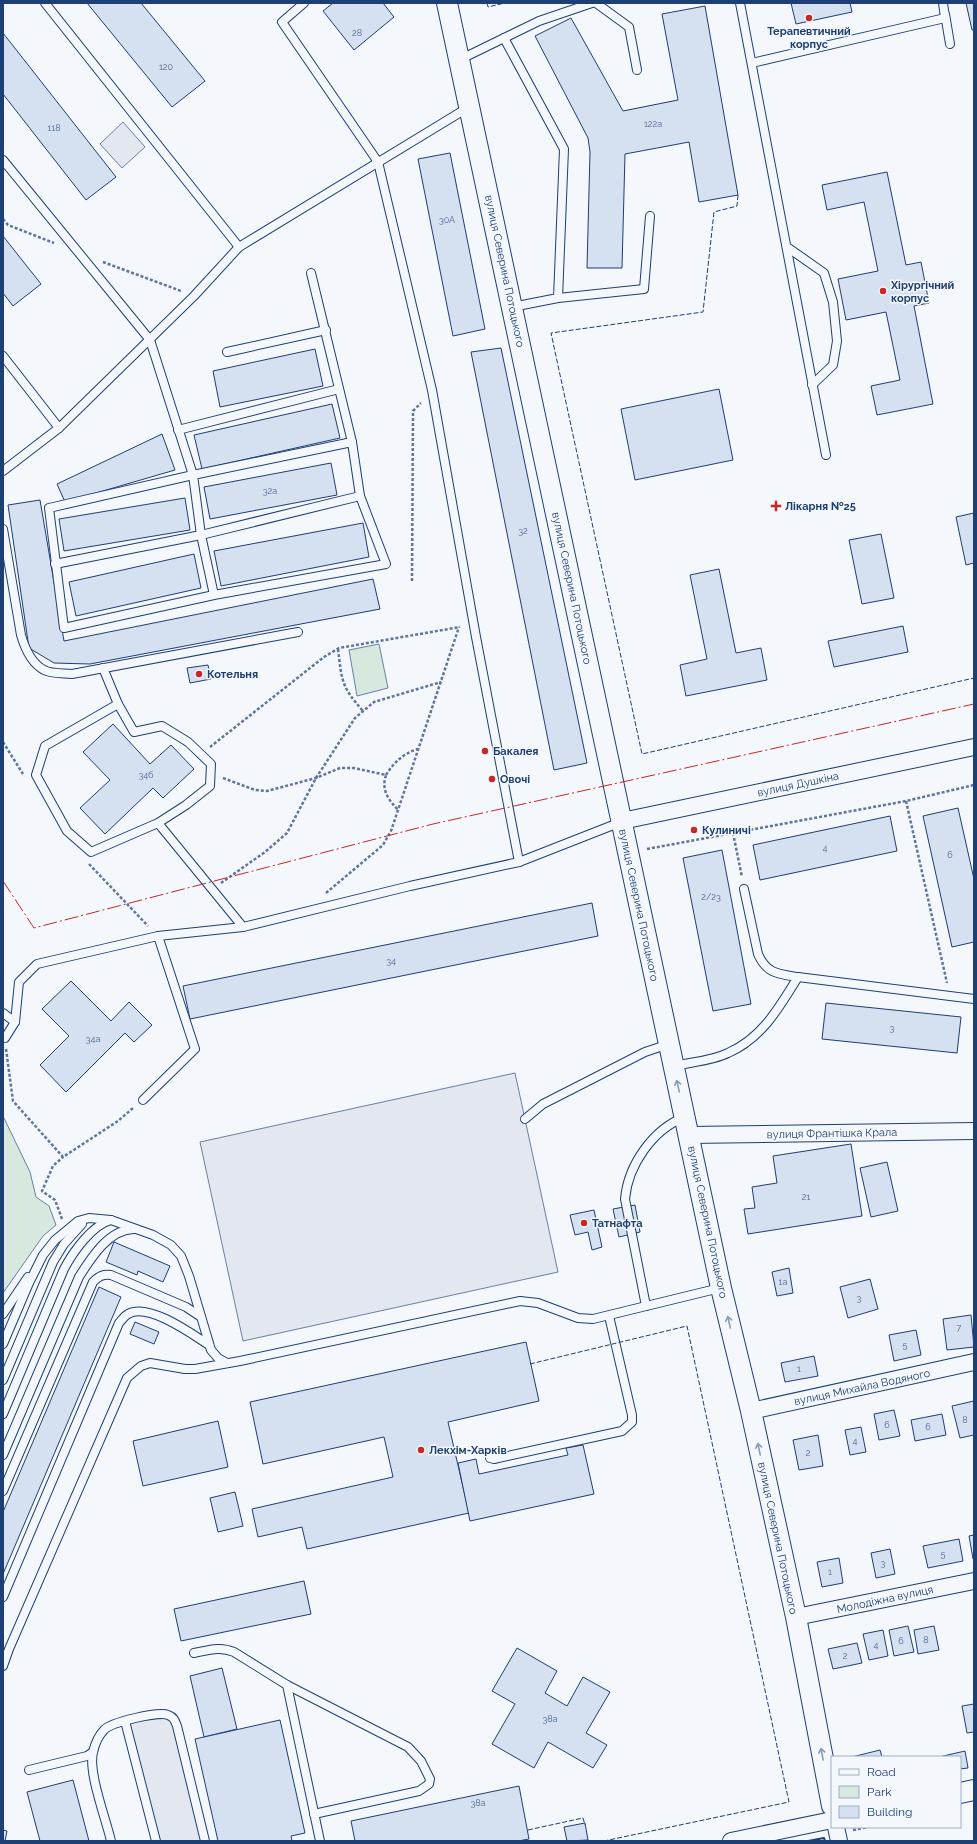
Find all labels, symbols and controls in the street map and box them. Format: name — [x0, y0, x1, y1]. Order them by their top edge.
marker: Терапевтичний корпус — [804, 13, 814, 23]
place label: Терапевтичний корпус — [767, 25, 851, 51]
house number: 28 — [352, 28, 362, 38]
house number: 120 — [159, 62, 174, 72]
house number: 122а — [644, 119, 662, 129]
house number: 118 — [47, 123, 61, 133]
street label: вулиця Северина Потоцького — [482, 194, 527, 349]
house number: 30А — [439, 215, 455, 225]
place label: Хірургічний корпус — [890, 279, 955, 305]
marker: Хірургічний корпус — [878, 286, 888, 296]
house number: 32а — [263, 486, 277, 496]
marker: Лікарня №25 — [770, 500, 782, 512]
place label: Лікарня №25 — [785, 500, 856, 513]
street label: вулиця Северина Потоцького — [549, 511, 594, 666]
house number: 32 — [518, 526, 528, 536]
place label: Котельня — [207, 668, 258, 681]
marker: Котельня — [194, 669, 204, 679]
place label: Бакалея — [493, 745, 539, 758]
marker: Бакалея — [480, 746, 490, 756]
street label: вулиця Душкіна — [756, 769, 840, 799]
house number: 34б — [138, 770, 154, 780]
place label: Овочі — [500, 773, 530, 786]
marker: Овочі — [487, 774, 497, 784]
place label: Кулиничі — [702, 824, 751, 837]
marker: Кулиничі — [689, 825, 699, 835]
street label: вулиця Северина Потоцького — [616, 828, 661, 983]
house number: 4 — [823, 843, 828, 853]
house number: 6 — [947, 850, 953, 860]
house number: 2/23 — [701, 892, 721, 902]
house number: 34 — [386, 956, 396, 966]
house number: 3 — [890, 1023, 895, 1033]
house number: 34а — [86, 1034, 100, 1044]
one-way arrow — [674, 1080, 682, 1093]
street label: вулиця Франтішка Крала — [767, 1126, 897, 1141]
street label: вулиця Северина Потоцького — [685, 1145, 730, 1300]
house number: 21 — [802, 1192, 810, 1202]
place label: Татнафта — [592, 1217, 643, 1230]
marker: Татнафта — [579, 1218, 589, 1228]
house number: 1а — [779, 1277, 787, 1287]
house number: 3 — [857, 1293, 862, 1303]
one-way arrow — [725, 1316, 733, 1329]
house number: 7 — [957, 1323, 962, 1333]
house number: 5 — [903, 1340, 908, 1350]
house number: 1 — [797, 1364, 801, 1374]
street label: вулиця Михайла Водяного — [793, 1367, 932, 1408]
house number: 8 — [962, 1415, 968, 1425]
house number: 6 — [884, 1420, 890, 1430]
house number: 6 — [925, 1422, 931, 1432]
house number: 4 — [853, 1436, 858, 1446]
one-way arrow — [754, 1443, 762, 1456]
place label: Лекхім-Харків — [429, 1444, 507, 1457]
marker: Лекхім-Харків — [416, 1445, 426, 1455]
house number: 2 — [806, 1448, 811, 1458]
street label: вулиця Северина Потоцького — [755, 1461, 800, 1616]
house number: 5 — [941, 1549, 946, 1559]
house number: 3 — [881, 1558, 886, 1568]
house number: 1 — [828, 1567, 832, 1577]
street label: Молодіжна вулиця — [836, 1583, 935, 1616]
house number: 8 — [923, 1635, 929, 1645]
house number: 6 — [898, 1636, 904, 1646]
house number: 4 — [874, 1640, 879, 1650]
house number: 2 — [843, 1651, 848, 1661]
house number: 38а — [542, 1714, 558, 1724]
one-way arrow — [818, 1748, 826, 1761]
legend — [831, 1756, 961, 1828]
text: Road — [867, 1765, 896, 1779]
text: Park — [867, 1785, 892, 1799]
house number: 38а — [470, 1798, 486, 1808]
text: Building — [867, 1805, 913, 1819]

